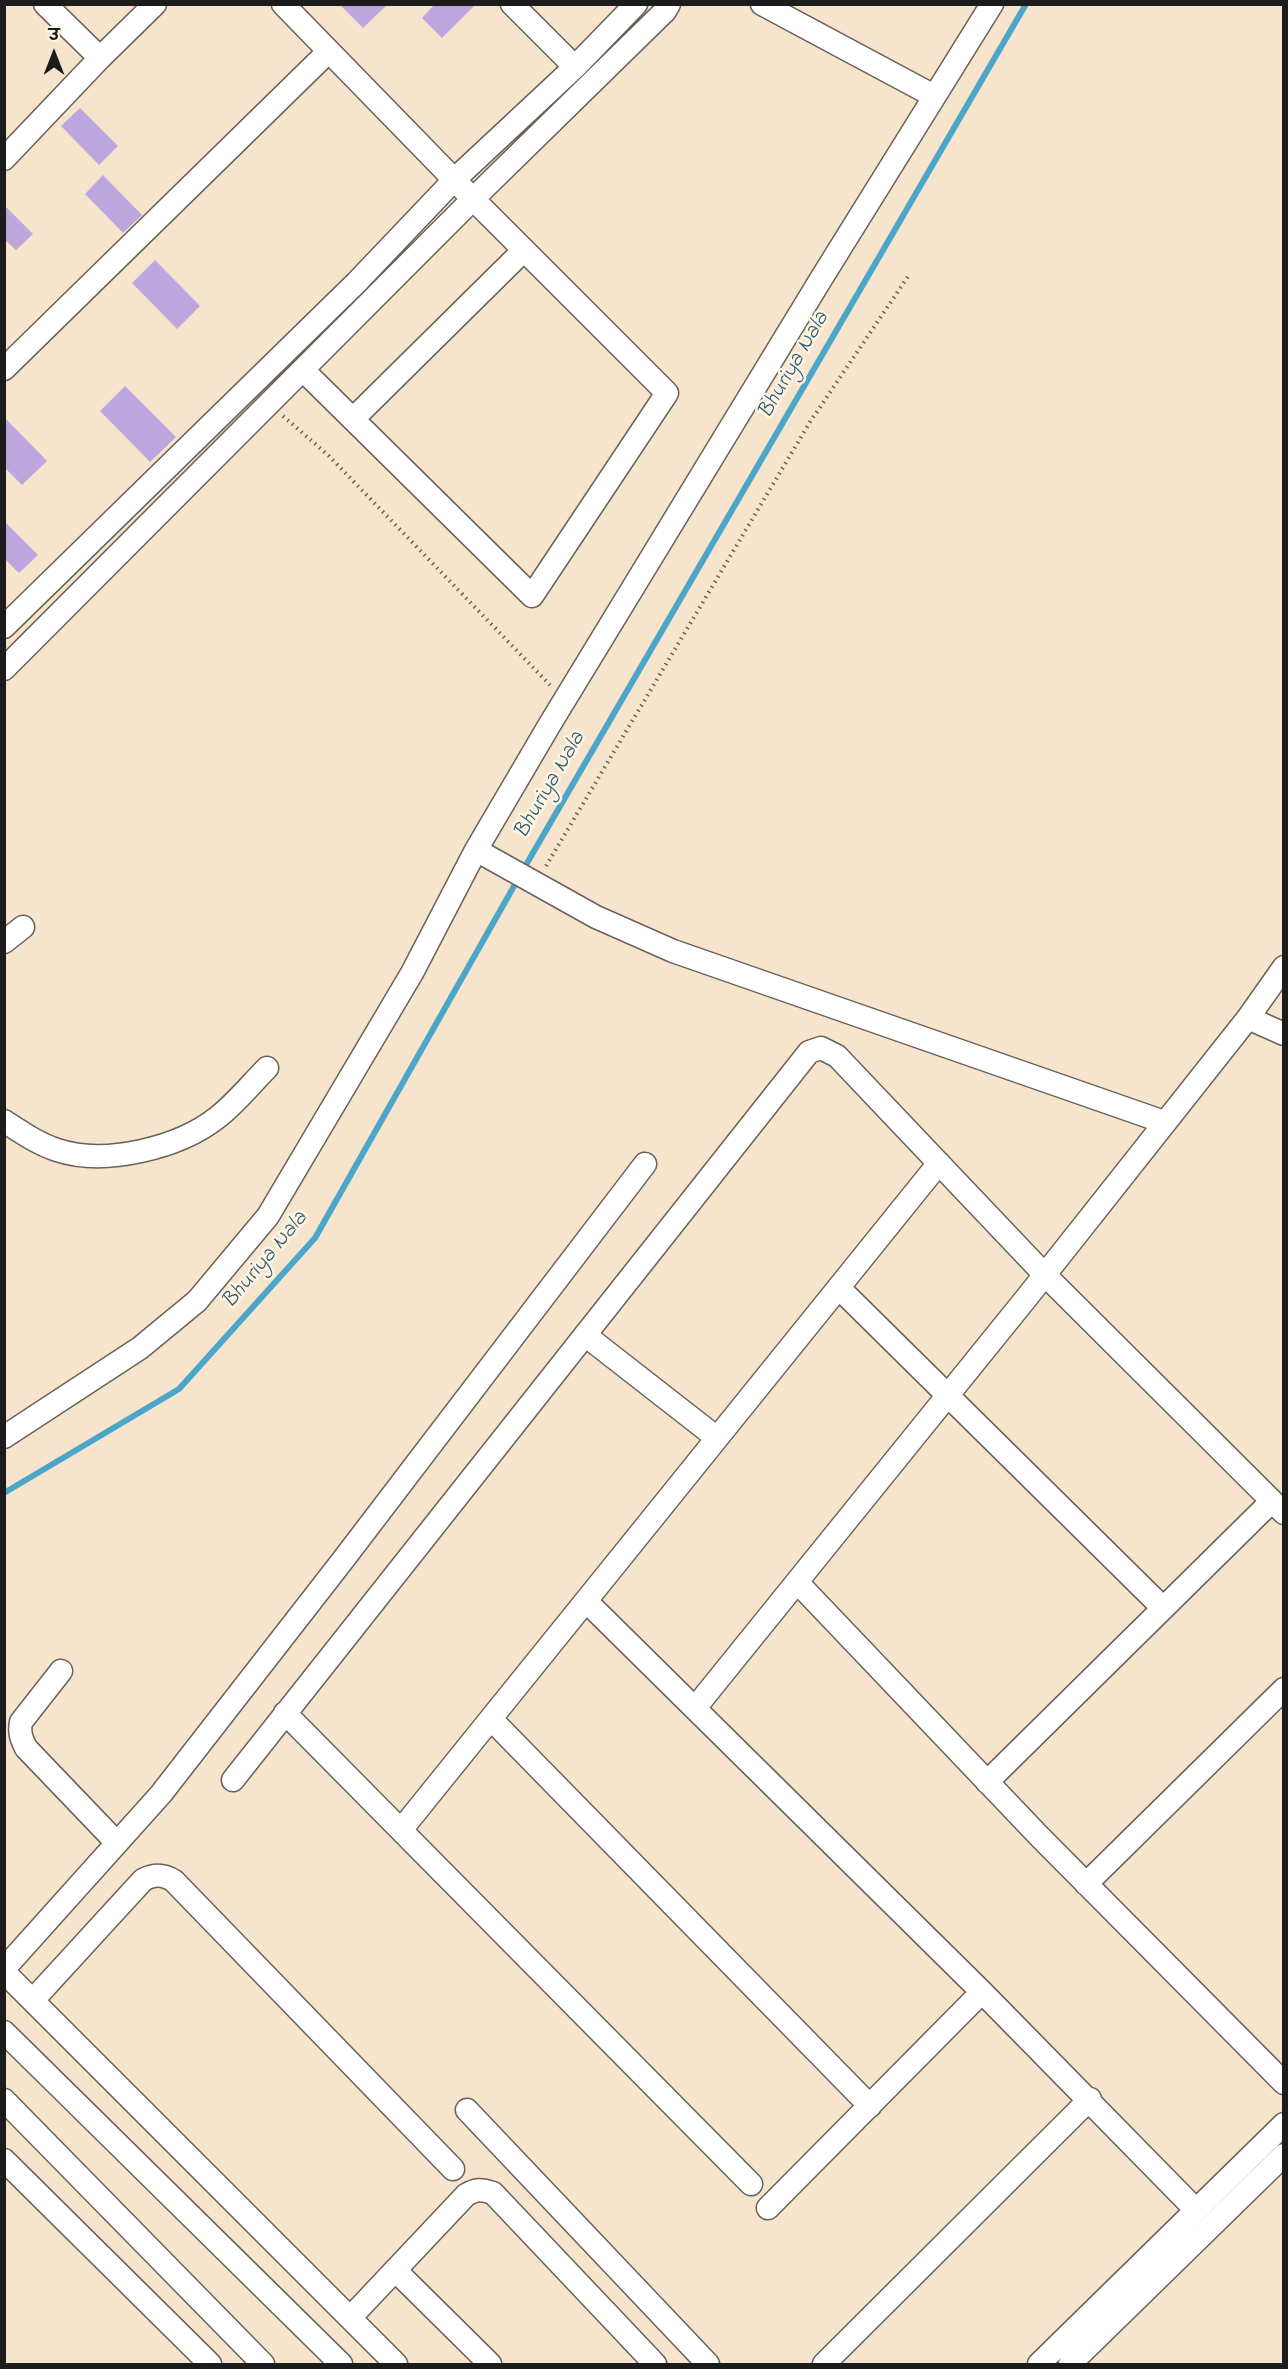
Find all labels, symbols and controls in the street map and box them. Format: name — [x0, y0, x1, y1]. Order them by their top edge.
north arrow — [24, 24, 84, 84]
text: उ — [49, 24, 59, 48]
water label: Bhuriya Nala — [754, 308, 836, 424]
water label: Bhuriya Nala — [510, 728, 592, 844]
water label: Bhuriya Nala — [218, 1207, 314, 1315]

